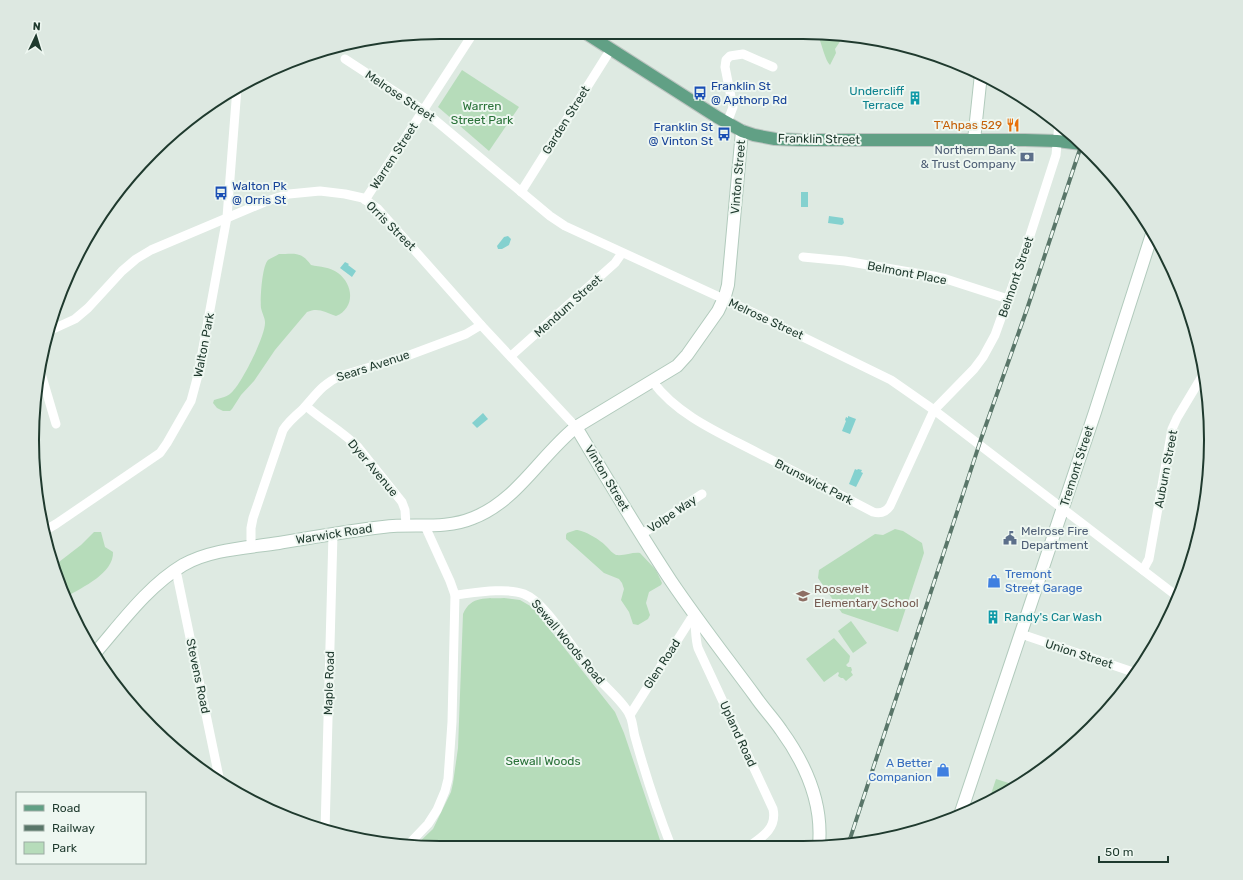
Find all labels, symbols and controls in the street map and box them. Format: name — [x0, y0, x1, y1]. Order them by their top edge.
north arrow — [16, 16, 56, 56]
text: N — [32, 20, 41, 33]
street label: Melrose Street — [363, 68, 438, 125]
place label: Franklin St @ Apthorp Rd — [711, 79, 787, 107]
street label: Garden Street — [539, 83, 593, 157]
place label: Undercliff Terrace — [849, 84, 905, 112]
bus stop icon: Franklin St @ Apthorp Rd — [692, 85, 708, 101]
building icon: Undercliff Terrace — [907, 90, 923, 106]
park label: Warren Street Park — [451, 99, 514, 127]
restaurant icon: T'Ahpas 529 — [1005, 117, 1021, 133]
place label: T'Ahpas 529 — [934, 118, 1002, 132]
street label: Warren Street — [367, 120, 421, 192]
place label: Franklin St @ Vinton St — [649, 120, 713, 148]
bus stop icon: Franklin St @ Vinton St — [716, 126, 732, 142]
street label: Franklin Street — [778, 131, 860, 147]
street label: Vinton Street — [728, 139, 748, 215]
place label: Northern Bank & Trust Company — [921, 143, 1017, 171]
bank icon: Northern Bank & Trust Company — [1019, 149, 1035, 165]
place label: Walton Pk @ Orris St — [232, 179, 287, 207]
bus stop icon: Walton Pk @ Orris St — [213, 185, 229, 201]
street label: Orris Street — [363, 198, 419, 254]
street label: Belmont Street — [996, 234, 1037, 319]
street label: Belmont Place — [866, 258, 948, 288]
street label: Mendum Street — [531, 272, 605, 340]
street label: Melrose Street — [726, 296, 806, 343]
street label: Walton Park — [191, 311, 217, 379]
street label: Sears Avenue — [335, 347, 412, 384]
street label: Tremont Street — [1057, 424, 1097, 508]
street label: Auburn Street — [1152, 429, 1180, 509]
street label: Dyer Avenue — [345, 437, 401, 500]
street label: Vinton Street — [582, 443, 632, 514]
street label: Brunswick Park — [772, 456, 856, 508]
street label: Volpe Way — [645, 492, 699, 535]
street label: Warwick Road — [295, 521, 373, 547]
place label: Melrose Fire Department — [1021, 524, 1089, 552]
public building icon: Melrose Fire Department — [1002, 530, 1018, 546]
place label: Tremont Street Garage — [1005, 567, 1083, 595]
shop icon: Tremont Street Garage — [986, 573, 1002, 589]
place label: Roosevelt Elementary School — [814, 582, 919, 610]
school or university icon: Roosevelt Elementary School — [795, 588, 811, 604]
street label: Sewall Woods Road — [528, 597, 608, 687]
building icon: Randy's Car Wash — [985, 609, 1001, 625]
place label: Randy's Car Wash — [1004, 610, 1102, 624]
street label: Union Street — [1043, 636, 1115, 672]
street label: Stevens Road — [183, 637, 213, 715]
street label: Glen Road — [641, 637, 683, 691]
street label: Maple Road — [321, 651, 337, 715]
street label: Upland Road — [717, 699, 759, 769]
park label: Sewall Woods — [505, 754, 581, 768]
place label: A Better Companion — [868, 756, 932, 784]
shop icon: A Better Companion — [935, 762, 951, 778]
legend — [16, 792, 146, 864]
text: Road — [52, 801, 80, 815]
text: Railway — [52, 821, 95, 835]
scale bar — [1099, 838, 1168, 864]
text: Park — [52, 841, 78, 855]
text: 50 m — [1105, 845, 1133, 859]

